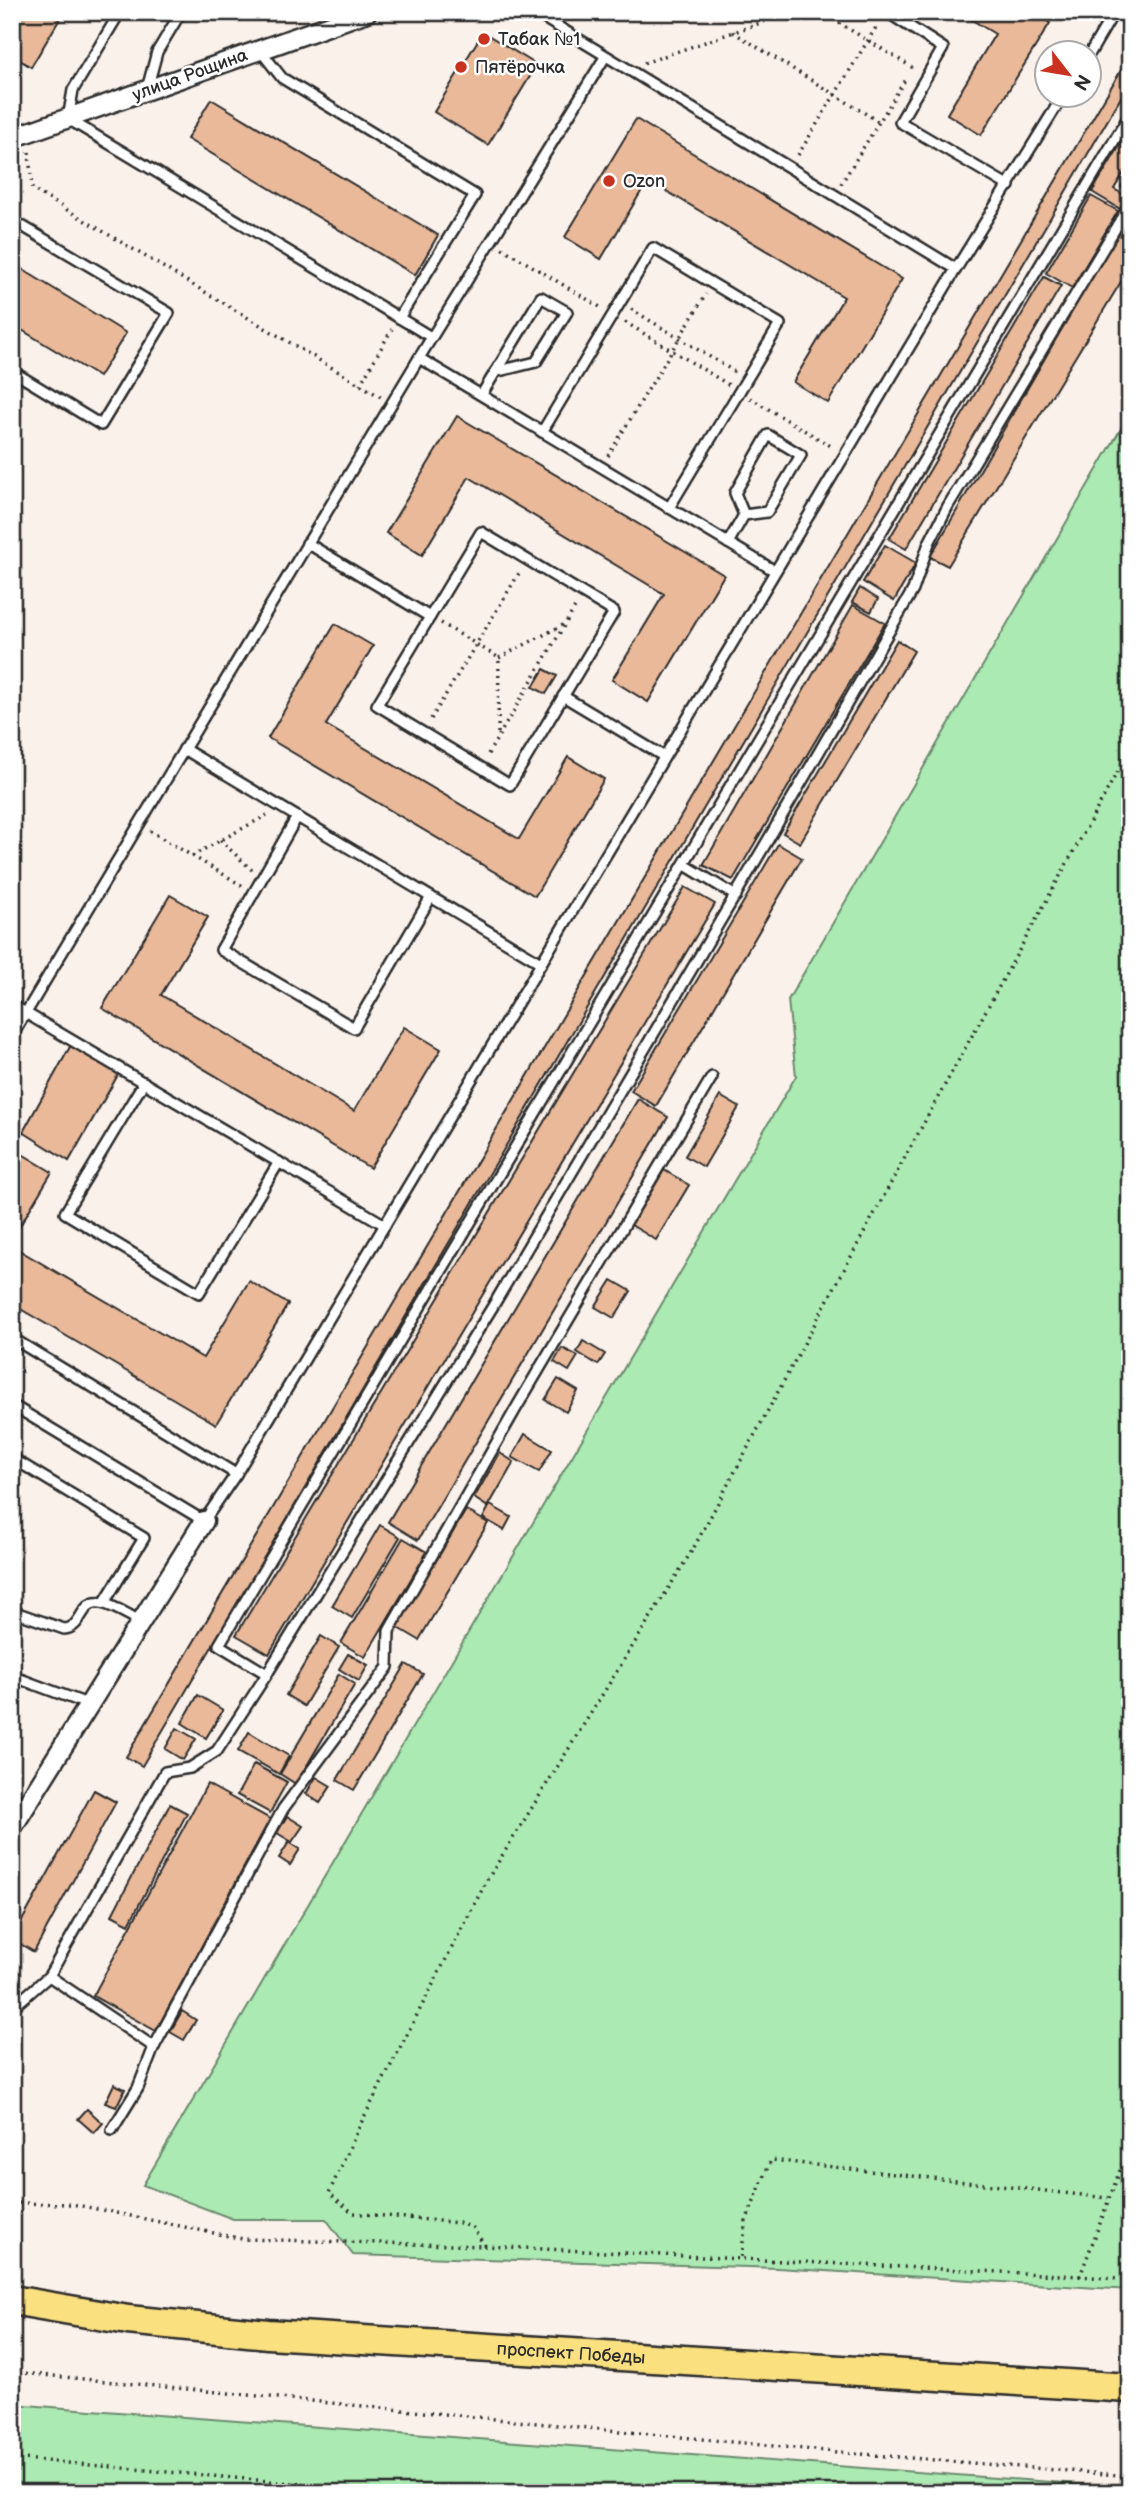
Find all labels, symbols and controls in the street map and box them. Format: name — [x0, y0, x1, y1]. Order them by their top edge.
place label: Табак №1 — [498, 29, 580, 50]
marker: Табак №1 — [476, 31, 492, 47]
north arrow — [1034, 38, 1104, 108]
street label: улица Рощина — [130, 44, 251, 106]
place label: Пятёрочка — [475, 57, 566, 78]
marker: Пятёрочка — [453, 59, 469, 75]
text: N — [1068, 70, 1095, 94]
place label: Ozon — [623, 171, 665, 192]
marker: Ozon — [601, 173, 617, 189]
street label: проспект Победы — [496, 2338, 646, 2368]

